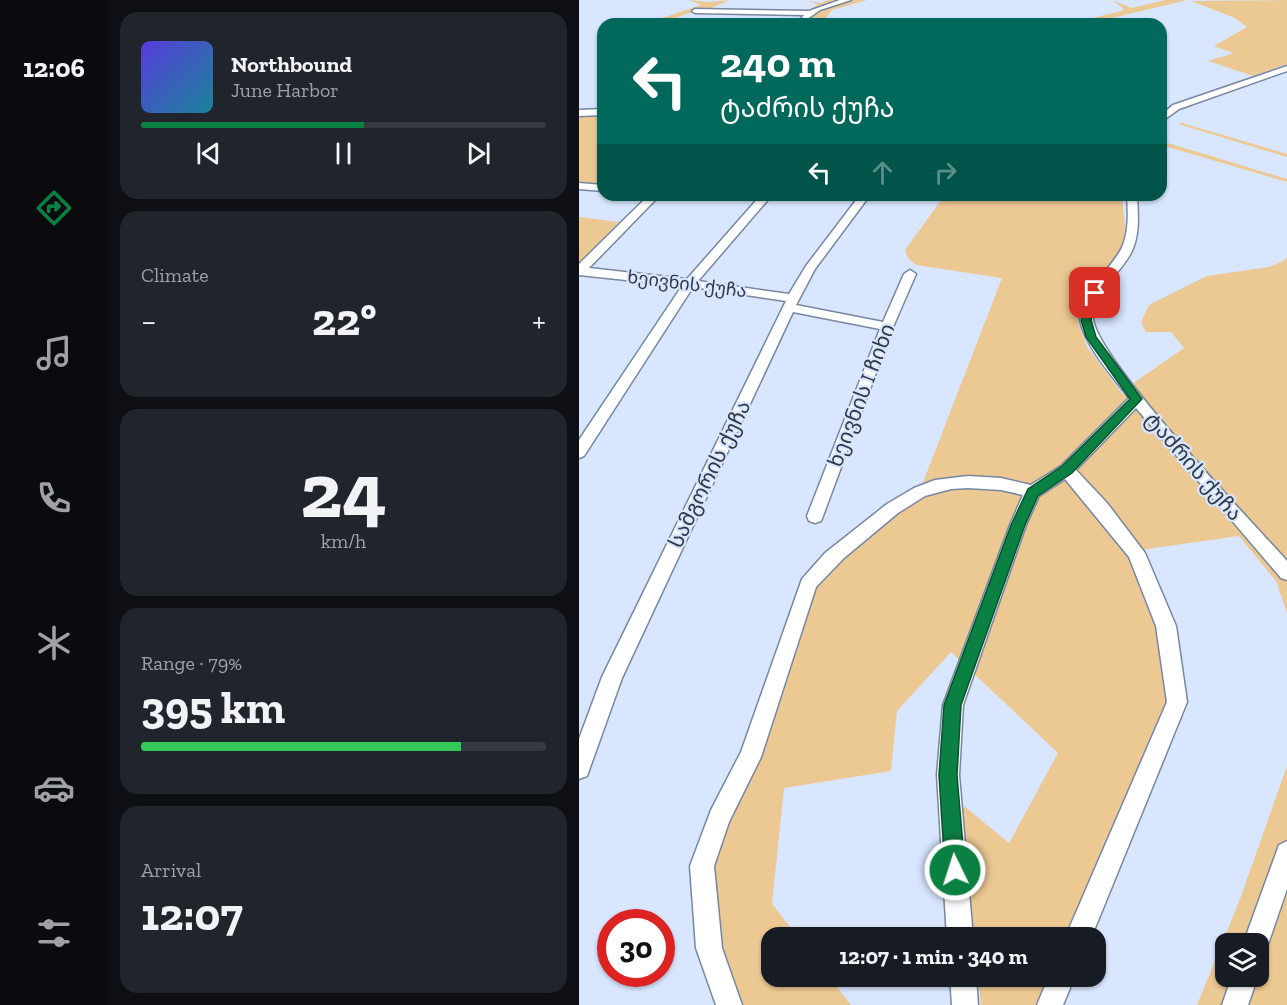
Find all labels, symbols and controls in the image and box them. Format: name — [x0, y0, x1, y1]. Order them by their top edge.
text: 240 m — [720, 37, 835, 88]
icon: left — [621, 42, 699, 120]
text: Northbound — [231, 51, 352, 78]
text: 12:06 — [23, 52, 85, 84]
text: June Harbor — [231, 78, 339, 102]
text: ტაძრის ქუჩა — [720, 92, 895, 124]
icon: previous — [192, 137, 225, 170]
icon: pause — [327, 137, 360, 170]
icon: next — [462, 137, 495, 170]
icon: left — [803, 156, 836, 189]
icon: ahead — [866, 156, 899, 189]
icon: right — [929, 156, 962, 189]
icon: directions — [33, 187, 75, 229]
text: Climate — [141, 263, 209, 287]
street label: ხეივნის ქუჩა — [626, 266, 748, 302]
pin — [1069, 267, 1120, 318]
icon: arrive — [1078, 276, 1111, 309]
text: 22° — [312, 293, 377, 347]
text: − — [141, 301, 156, 340]
text: + — [532, 301, 546, 340]
street label: ხეივნის I ჩიხი — [822, 320, 900, 470]
icon: music — [33, 332, 75, 374]
street label: სამგორის ქუჩა — [662, 396, 756, 552]
street label: ტაძრის ქუჩა — [1140, 407, 1248, 525]
text: 24 — [300, 443, 387, 537]
icon: phone — [33, 477, 75, 519]
text: km/h — [321, 529, 366, 553]
icon: climate — [33, 622, 75, 664]
text: Range · 79% — [141, 651, 242, 675]
text: 395 km — [141, 681, 285, 735]
icon: car — [33, 767, 75, 809]
position arrow — [923, 838, 987, 902]
text: Arrival — [141, 858, 201, 882]
text: 12:07 — [141, 888, 243, 942]
speed limit sign: 30 — [597, 909, 675, 987]
icon: filters — [33, 912, 75, 954]
map controls — [1215, 933, 1269, 987]
button: layers — [1215, 933, 1269, 987]
text: 12:07 · 1 min · 340 m — [839, 943, 1028, 970]

